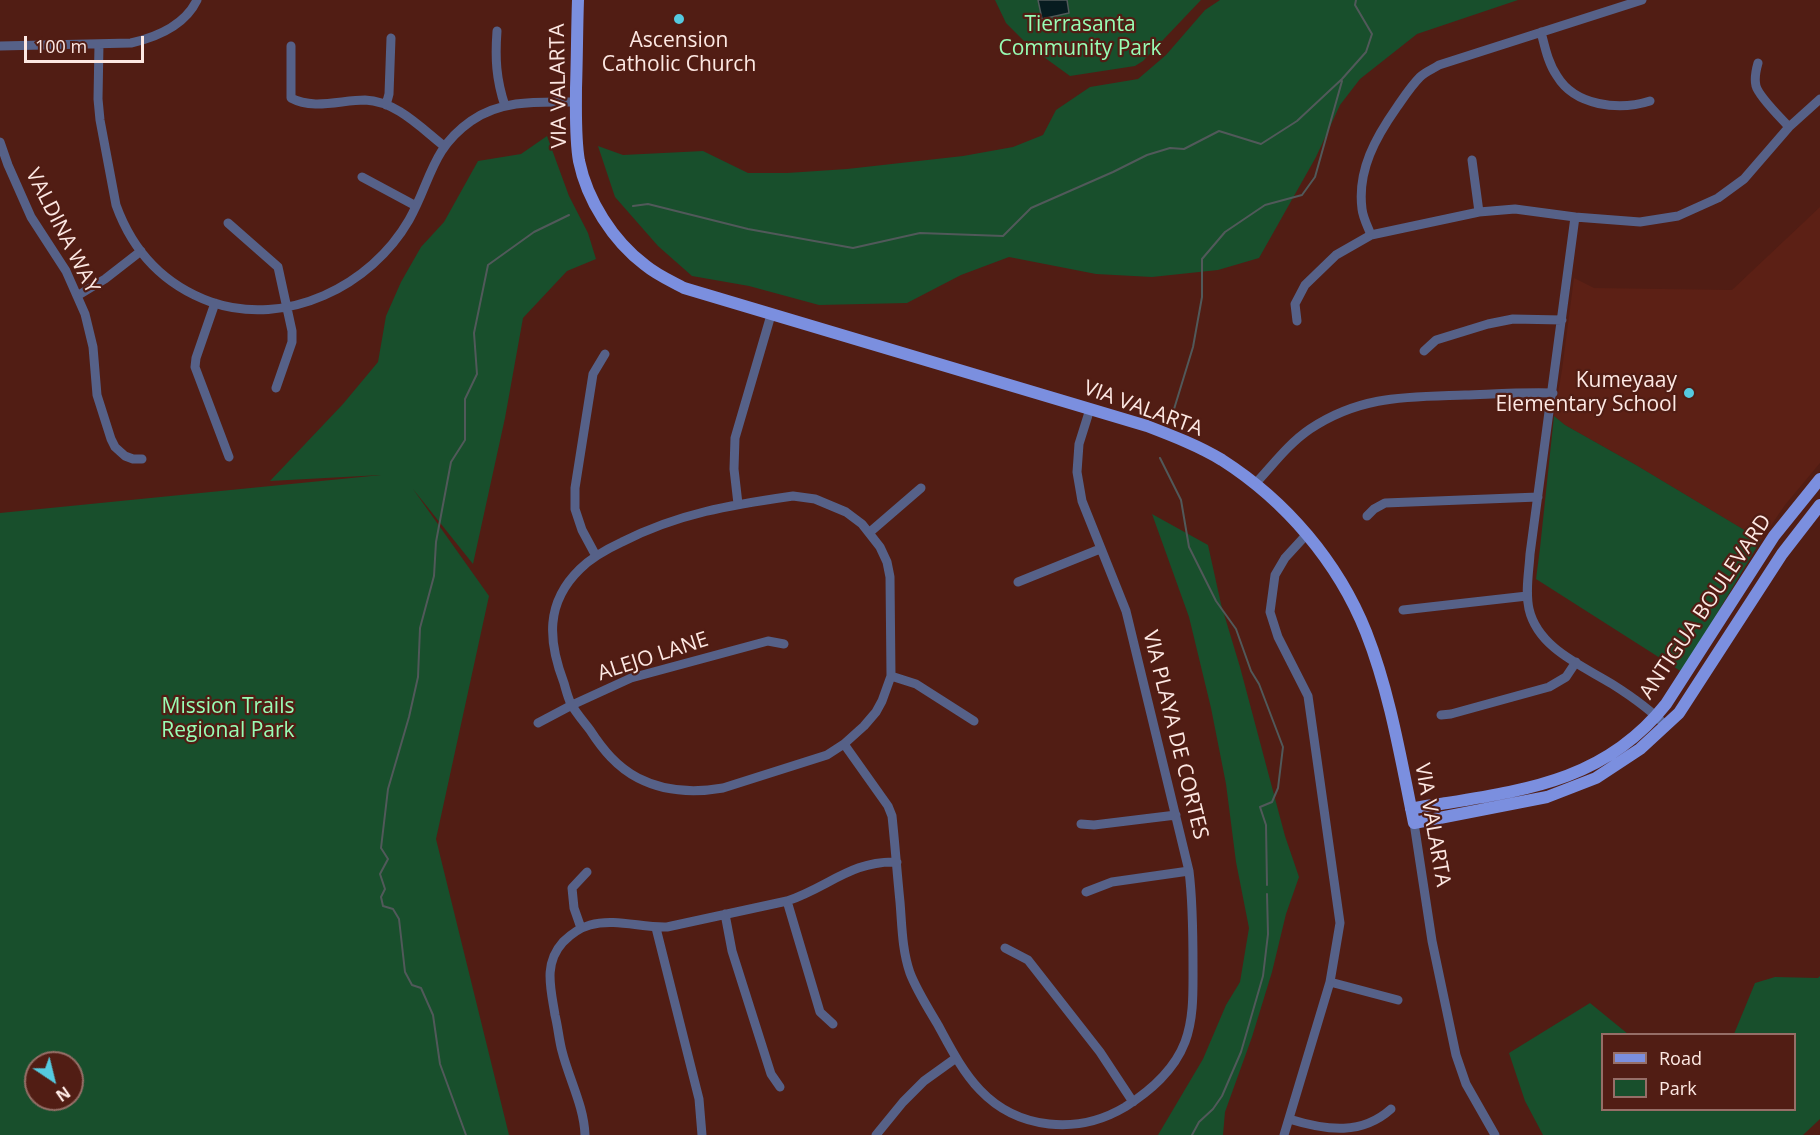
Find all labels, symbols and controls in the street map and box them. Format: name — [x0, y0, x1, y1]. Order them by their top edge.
marker: Ascension Catholic Church — [672, 12, 686, 26]
park label: Tierrasanta Community Park — [998, 12, 1162, 62]
street label: VIA VALARTA — [545, 23, 573, 149]
scale bar — [27, 24, 147, 62]
place label: Ascension Catholic Church — [602, 28, 756, 78]
text: 100 m — [35, 34, 87, 58]
street label: VALDINA WAY — [20, 164, 104, 298]
place label: Kumeyaay Elementary School — [1495, 368, 1677, 418]
street label: VIA VALARTA — [1080, 376, 1206, 442]
marker: Kumeyaay Elementary School — [1682, 386, 1696, 400]
street label: ANTIGUA BOULEVARD — [1635, 510, 1777, 704]
street label: ALEJO LANE — [594, 627, 712, 687]
street label: VIA PLAYA DE CORTES — [1137, 628, 1213, 842]
park label: Mission Trails Regional Park — [161, 694, 295, 744]
street label: VIA VALARTA — [1409, 761, 1455, 889]
legend — [1601, 1033, 1796, 1111]
text: Road — [1659, 1046, 1702, 1070]
north arrow — [24, 1051, 84, 1111]
text: Park — [1659, 1076, 1697, 1100]
text: N — [52, 1081, 75, 1107]

